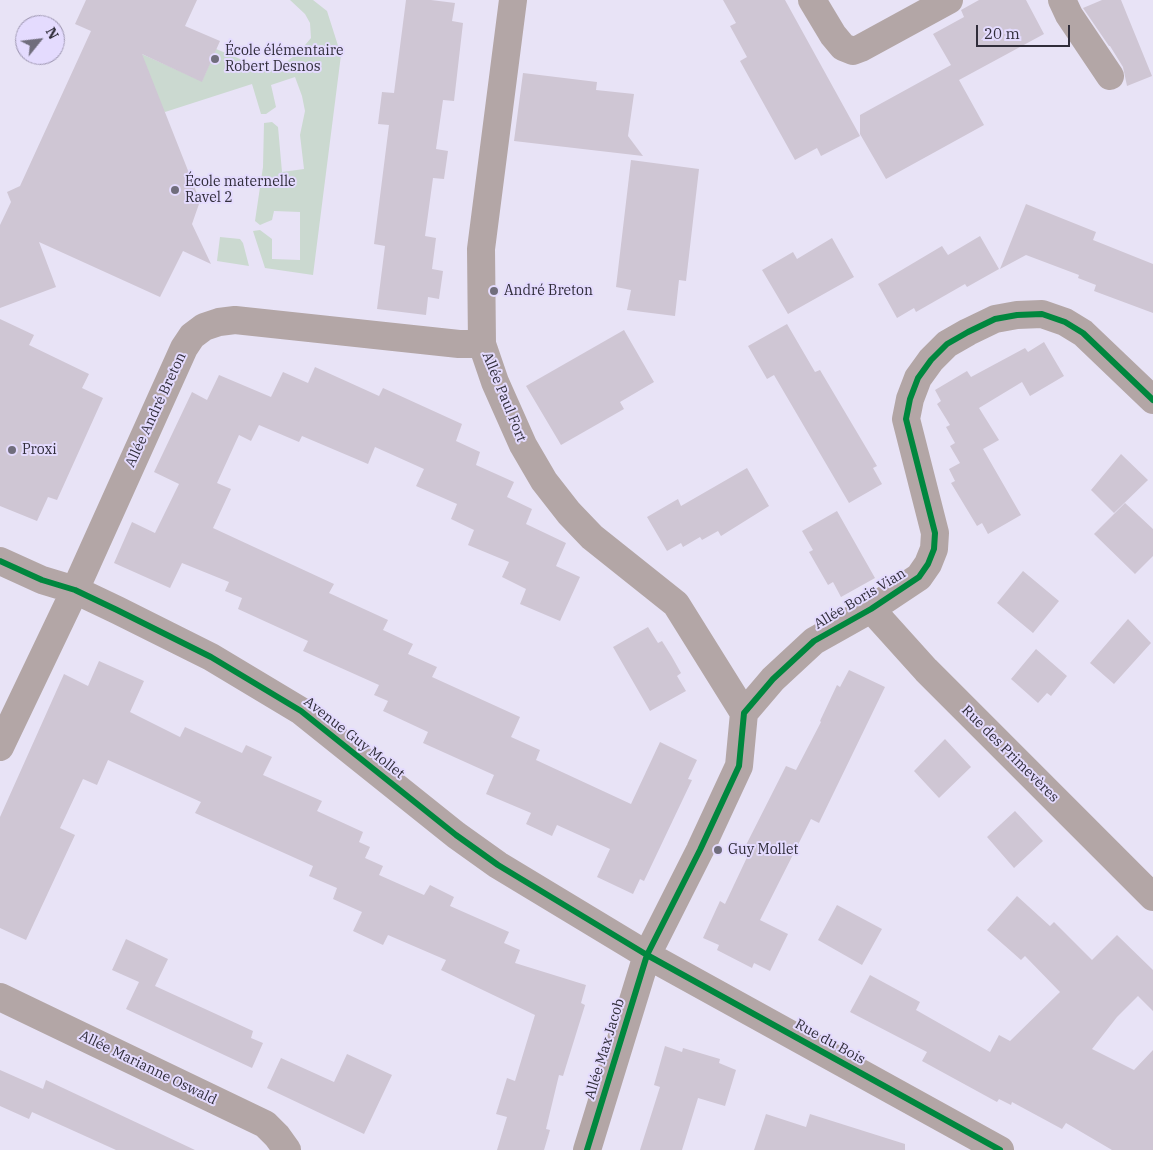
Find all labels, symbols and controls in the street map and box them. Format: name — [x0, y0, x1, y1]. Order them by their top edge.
north arrow — [15, 15, 65, 65]
scale bar — [978, 15, 1072, 47]
text: N — [42, 24, 63, 42]
text: 20 m — [984, 24, 1020, 43]
place label: École élémentaire Robert Desnos — [225, 43, 343, 75]
marker: École élémentaire Robert Desnos — [209, 53, 221, 65]
place label: École maternelle Ravel 2 — [185, 174, 296, 206]
marker: École maternelle Ravel 2 — [169, 184, 181, 196]
place label: André Breton — [504, 283, 593, 299]
marker: André Breton — [488, 285, 500, 297]
street label: Allée Paul Fort — [478, 349, 530, 445]
street label: Allée André Breton — [122, 350, 190, 470]
place label: Proxi — [22, 442, 57, 458]
marker: Proxi — [6, 444, 18, 456]
street label: Allée Boris Vian — [811, 565, 909, 633]
street label: Avenue Guy Mollet — [300, 694, 408, 782]
street label: Rue des Primevères — [958, 702, 1062, 806]
place label: Guy Mollet — [728, 842, 798, 858]
marker: Guy Mollet — [712, 844, 724, 856]
street label: Allée Max Jacob — [582, 997, 628, 1101]
street label: Rue du Bois — [792, 1016, 868, 1068]
street label: Allée Marianne Oswald — [77, 1027, 219, 1109]

